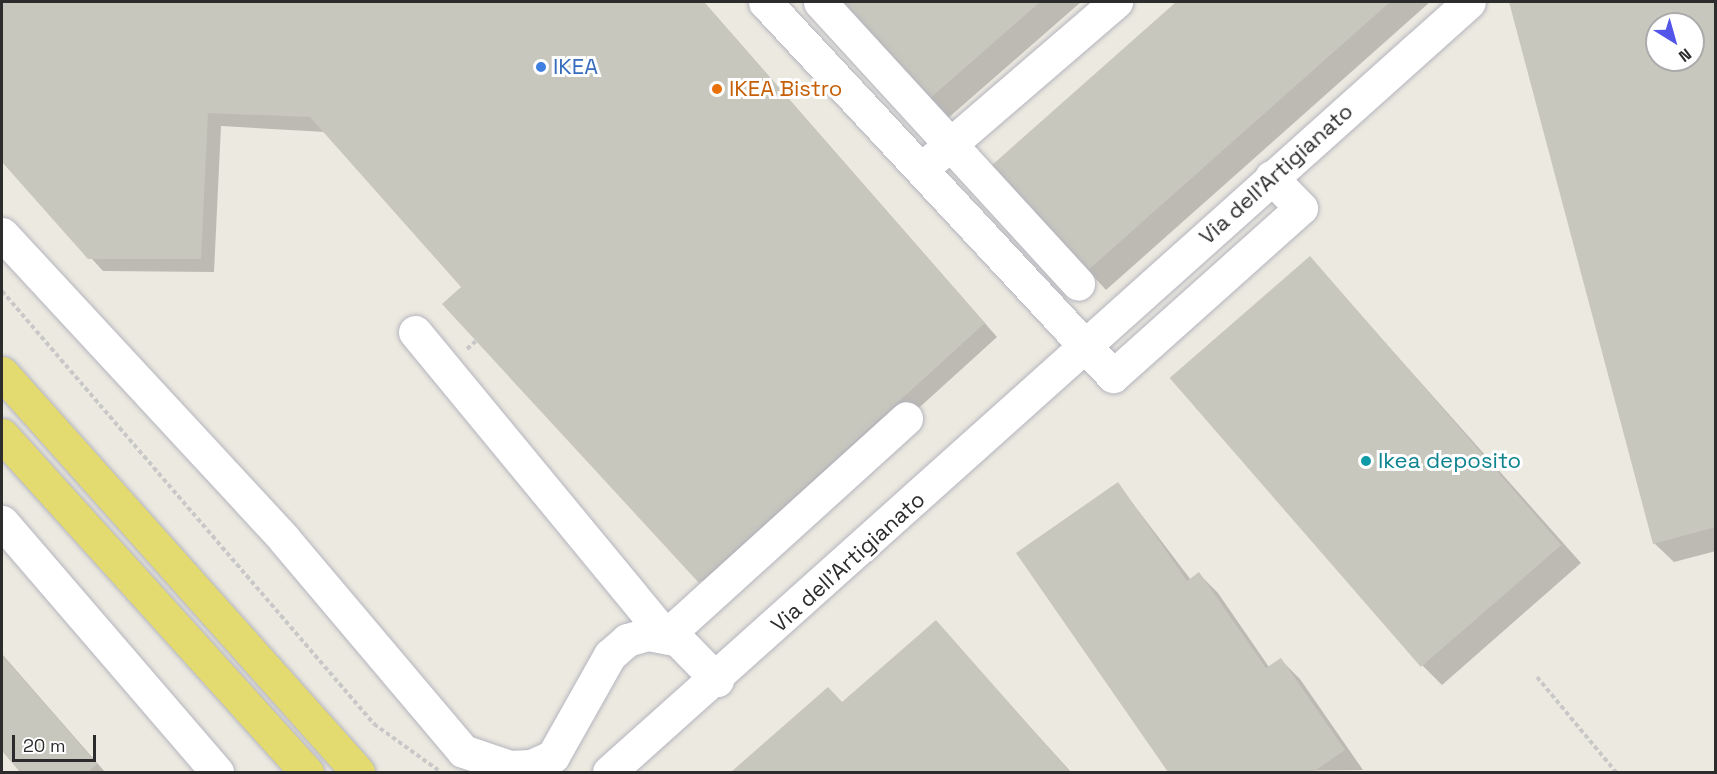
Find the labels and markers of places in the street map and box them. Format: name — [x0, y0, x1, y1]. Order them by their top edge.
place label: IKEA — [553, 54, 598, 80]
marker: IKEA — [534, 60, 548, 74]
place label: IKEA Bistro — [729, 76, 843, 102]
marker: IKEA Bistro — [710, 82, 724, 96]
place label: Ikea deposito — [1378, 448, 1521, 474]
marker: Ikea deposito — [1359, 454, 1373, 468]

